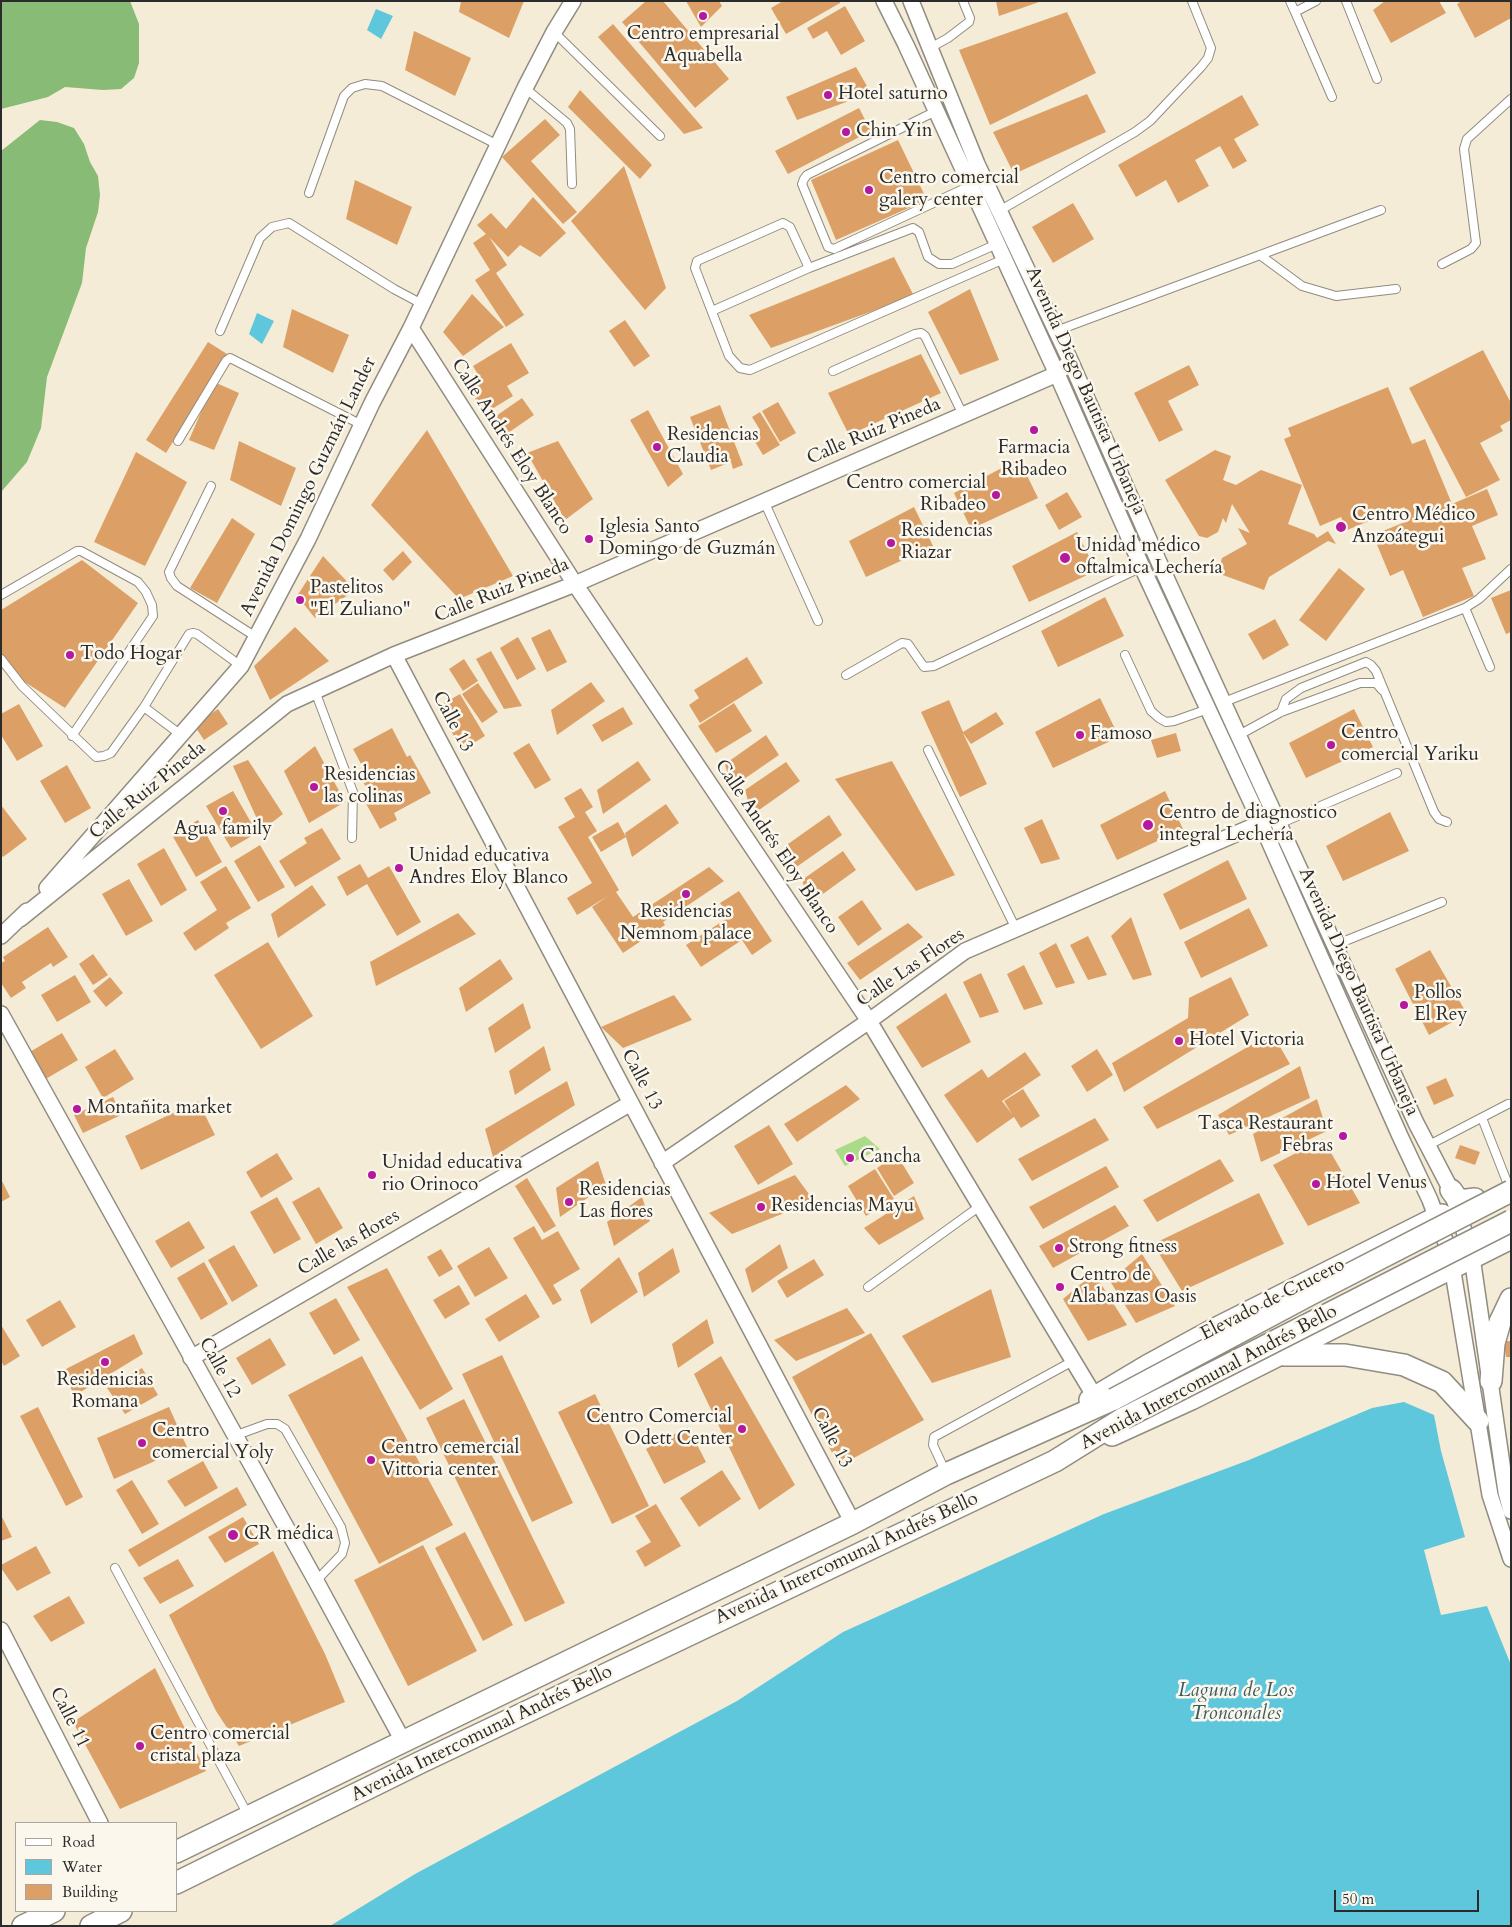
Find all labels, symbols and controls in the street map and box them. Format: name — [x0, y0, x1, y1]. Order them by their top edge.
marker: Centro empresarial Aquabella — [697, 10, 709, 22]
place label: Centro empresarial Aquabella — [627, 24, 779, 68]
place label: Hotel saturno — [838, 84, 948, 106]
marker: Hotel saturno — [822, 89, 834, 101]
place label: Chin Yin — [856, 121, 933, 143]
marker: Chin Yin — [840, 126, 852, 138]
place label: Centro comercial galery center — [879, 168, 1019, 212]
marker: Centro comercial galery center — [863, 184, 875, 196]
street label: Avenida Diego Bautista Urbaneja — [1020, 263, 1150, 519]
street label: Avenida Domingo Guzmán Lander — [236, 354, 382, 620]
street label: Calle Andrés Eloy Blanco — [446, 355, 576, 539]
street label: Calle Ruiz Pineda — [804, 394, 944, 470]
marker: Farmacia Ribadeo — [1028, 424, 1040, 436]
place label: Residencias Claudia — [667, 425, 759, 469]
place label: Farmacia Ribadeo — [998, 438, 1070, 482]
marker: Residencias Claudia — [651, 441, 663, 453]
place label: Centro comercial Ribadeo — [846, 473, 986, 517]
marker: Centro comercial Ribadeo — [990, 489, 1002, 501]
place label: Centro Médico Anzoátegui — [1352, 505, 1475, 549]
place label: Iglesia Santo Domingo de Guzmán — [599, 517, 776, 561]
marker: Centro Médico Anzoátegui — [1334, 520, 1348, 534]
place label: Residencias Riazar — [901, 521, 993, 565]
marker: Iglesia Santo Domingo de Guzmán — [583, 533, 595, 545]
place label: Unidad médico oftalmica Lechería — [1076, 536, 1223, 580]
marker: Residencias Riazar — [885, 537, 897, 549]
marker: Unidad médico oftalmica Lechería — [1058, 551, 1072, 565]
street label: Calle Ruiz Pineda — [431, 554, 573, 628]
place label: Pastelitos "El Zuliano" — [310, 578, 411, 622]
marker: Pastelitos "El Zuliano" — [294, 594, 306, 606]
place label: Todo Hogar — [80, 644, 182, 666]
marker: Todo Hogar — [64, 649, 76, 661]
street label: Calle 13 — [427, 688, 477, 756]
place label: Centro comercial Yariku — [1341, 723, 1479, 767]
place label: Famoso — [1090, 724, 1152, 746]
marker: Famoso — [1074, 729, 1086, 741]
street label: Calle Ruiz Pineda — [85, 737, 211, 845]
marker: Centro comercial Yariku — [1325, 739, 1337, 751]
street label: Calle Andrés Eloy Blanco — [709, 756, 843, 938]
place label: Residencias las colinas — [324, 765, 416, 809]
marker: Residencias las colinas — [308, 781, 320, 793]
place label: Centro de diagnostico integral Lechería — [1159, 803, 1337, 847]
marker: Agua family — [217, 805, 229, 817]
marker: Centro de diagnostico integral Lechería — [1141, 818, 1155, 832]
place label: Agua family — [174, 819, 272, 841]
place label: Unidad educativa Andres Eloy Blanco — [409, 846, 568, 890]
marker: Unidad educativa Andres Eloy Blanco — [393, 862, 405, 874]
street label: Avenida Diego Bautista Urbaneja — [1293, 864, 1423, 1120]
marker: Residencias Nemnom palace — [680, 888, 692, 900]
place label: Residencias Nemnom palace — [620, 902, 752, 946]
street label: Calle Las Flores — [853, 924, 969, 1012]
place label: Pollos El Rey — [1414, 983, 1467, 1027]
marker: Pollos El Rey — [1398, 999, 1410, 1011]
place label: Hotel Victoria — [1189, 1030, 1304, 1052]
marker: Hotel Victoria — [1173, 1035, 1185, 1047]
street label: Calle 13 — [616, 1046, 666, 1114]
place label: Montañita market — [87, 1098, 232, 1120]
marker: Montañita market — [71, 1103, 83, 1115]
place label: Tasca Restaurant Febras — [1198, 1114, 1333, 1158]
marker: Tasca Restaurant Febras — [1337, 1130, 1349, 1142]
place label: Cancha — [860, 1147, 921, 1169]
marker: Cancha — [844, 1152, 856, 1164]
place label: Unidad educativa rio Orinoco — [382, 1153, 522, 1197]
marker: Unidad educativa rio Orinoco — [366, 1169, 378, 1181]
place label: Hotel Venus — [1326, 1173, 1427, 1195]
marker: Hotel Venus — [1310, 1178, 1322, 1190]
place label: Residencias Las flores — [579, 1180, 671, 1224]
marker: Residencias Las flores — [563, 1196, 575, 1208]
place label: Residencias Mayu — [771, 1196, 914, 1218]
marker: Residencias Mayu — [755, 1201, 767, 1213]
street label: Calle las flores — [294, 1205, 404, 1281]
place label: Strong fitness — [1069, 1237, 1177, 1259]
marker: Strong fitness — [1053, 1242, 1065, 1254]
street label: Elevado de Crucero — [1197, 1254, 1349, 1346]
place label: Centro de Alabanzas Oasis — [1070, 1265, 1197, 1309]
marker: Centro de Alabanzas Oasis — [1054, 1281, 1066, 1293]
street label: Avenida Intercomunal Andrés Bello — [1077, 1300, 1341, 1456]
street label: Calle 12 — [193, 1334, 245, 1402]
marker: Residenicias Romana — [99, 1356, 111, 1368]
place label: Residenicias Romana — [57, 1370, 153, 1414]
street label: Calle 13 — [806, 1404, 856, 1472]
place label: Centro Comercial Odett Center — [586, 1407, 732, 1451]
place label: Centro comercial Yoly — [152, 1421, 274, 1465]
marker: Centro Comercial Odett Center — [736, 1423, 748, 1435]
marker: Centro comercial Yoly — [136, 1437, 148, 1449]
place label: Centro cemercial Vittoria center — [381, 1438, 519, 1482]
marker: Centro cemercial Vittoria center — [365, 1454, 377, 1466]
street label: Avenida Intercomunal Andrés Bello — [712, 1488, 982, 1630]
place label: CR médica — [244, 1524, 334, 1546]
marker: CR médica — [226, 1528, 240, 1542]
street label: Avenida Intercomunal Andrés Bello — [348, 1661, 616, 1807]
water label: Laguna de Los Tronconales — [1178, 1679, 1294, 1726]
street label: Calle 11 — [44, 1684, 94, 1752]
place label: Centro comercial cristal plaza — [150, 1724, 290, 1768]
marker: Centro comercial cristal plaza — [134, 1740, 146, 1752]
legend — [15, 1822, 178, 1912]
text: Road — [62, 1832, 95, 1852]
text: Water — [62, 1857, 102, 1877]
scale bar — [1337, 1880, 1482, 1912]
text: Building — [62, 1882, 118, 1902]
text: 50 m — [1342, 1889, 1374, 1909]

